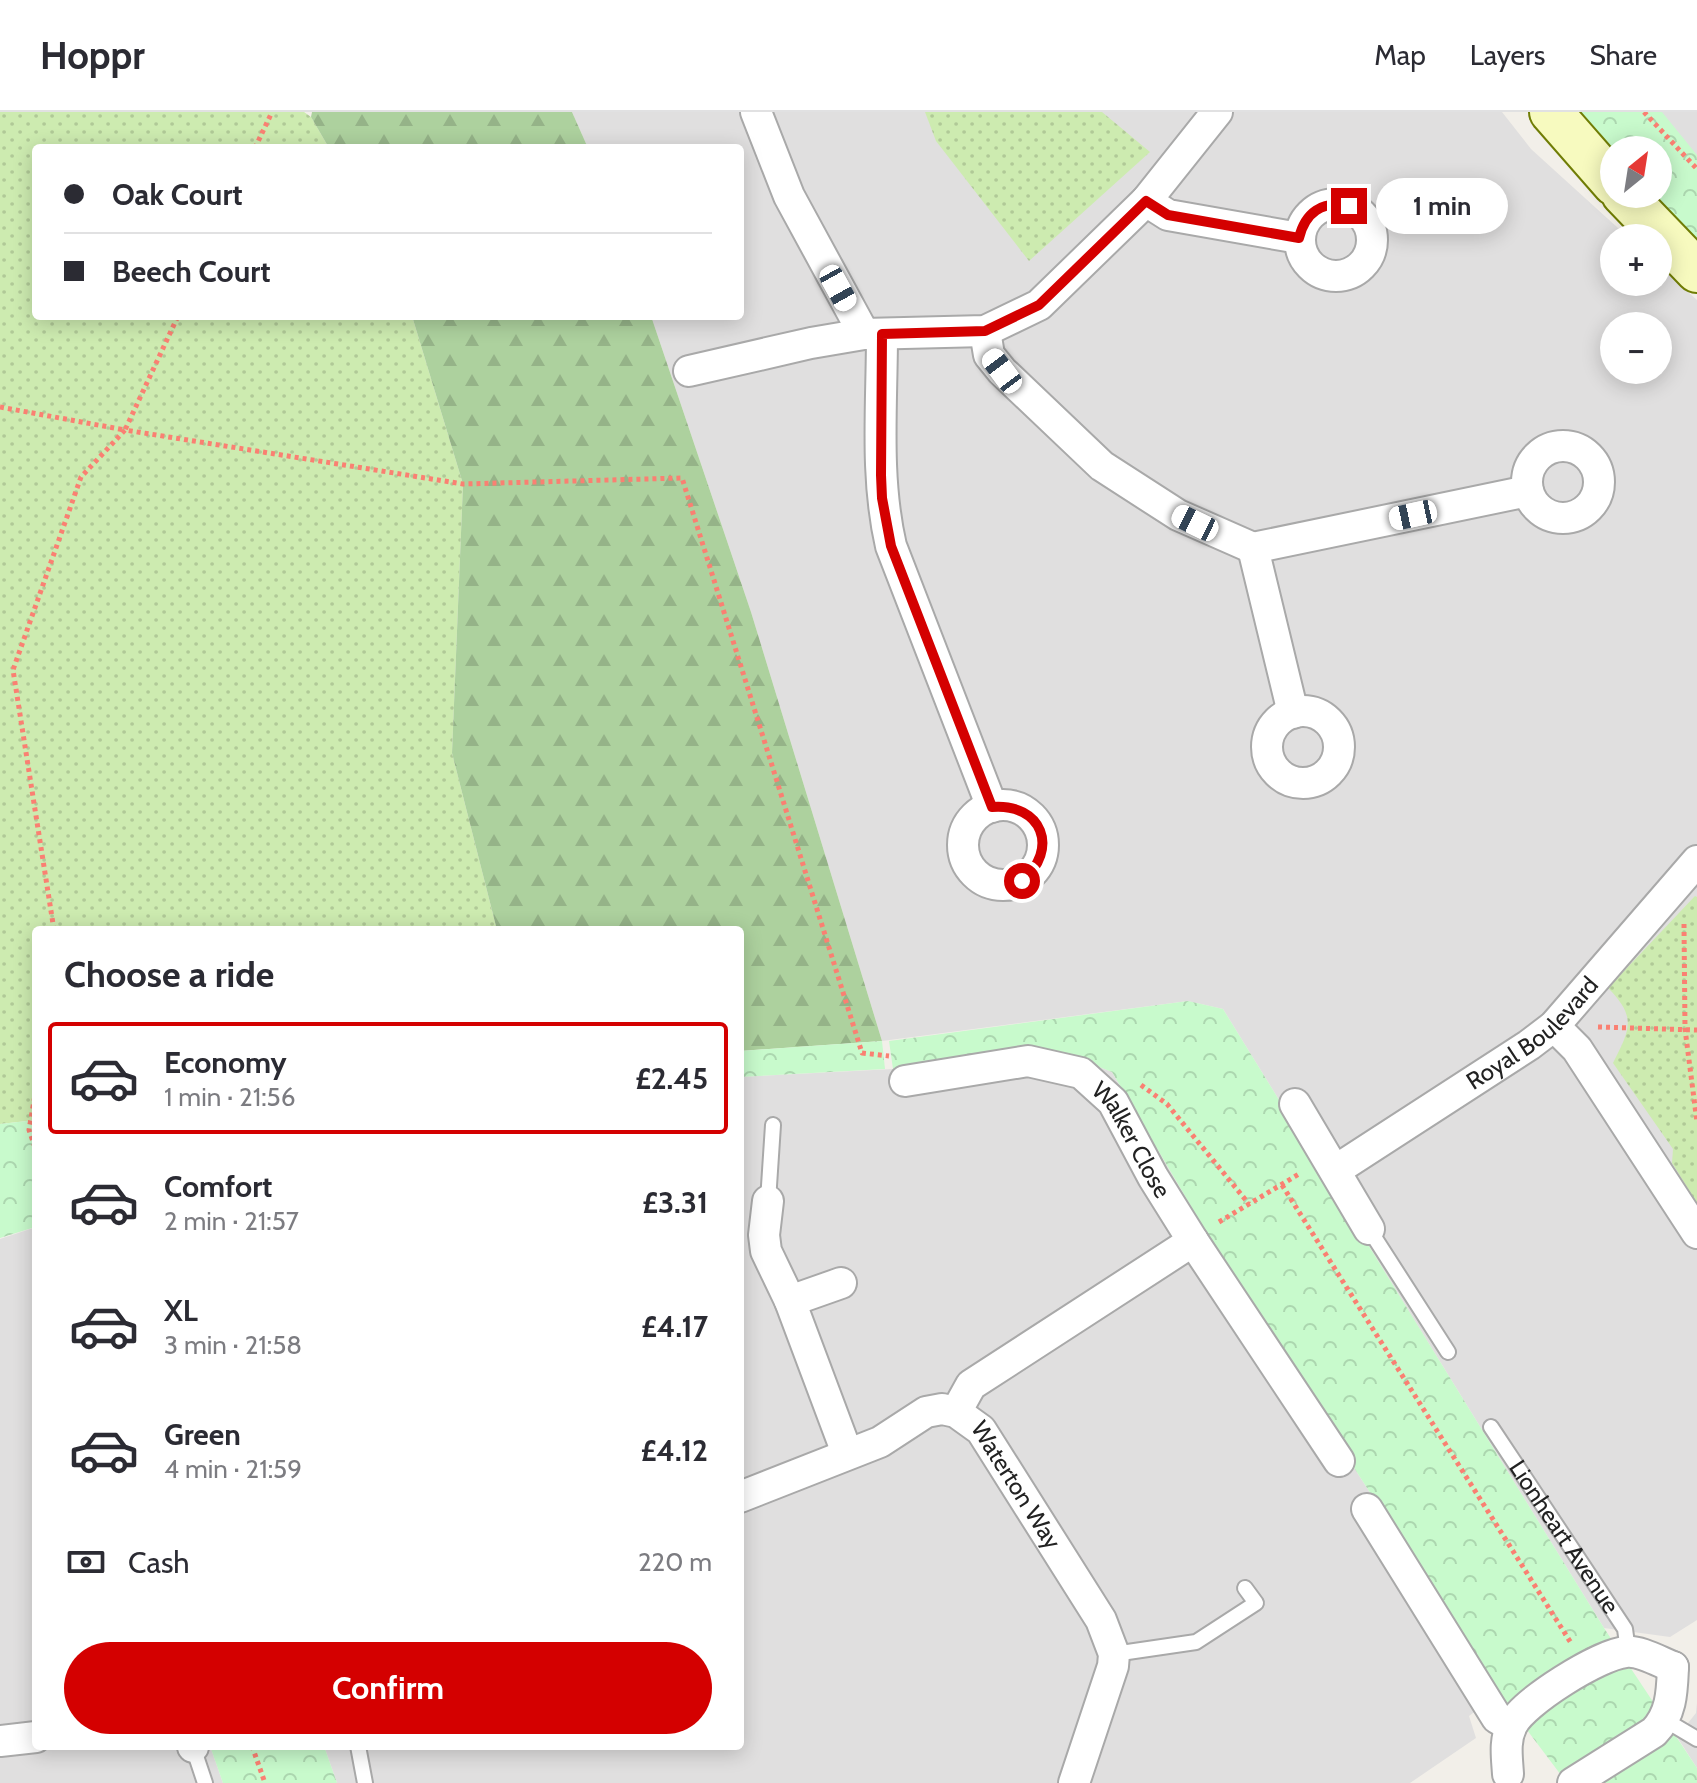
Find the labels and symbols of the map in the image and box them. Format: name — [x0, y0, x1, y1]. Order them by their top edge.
north arrow — [1600, 136, 1672, 208]
callout: 1 min — [1377, 178, 1509, 234]
route end — [1331, 188, 1367, 224]
car — [816, 261, 860, 315]
car — [978, 345, 1026, 397]
car — [1387, 498, 1439, 532]
car — [1168, 502, 1222, 544]
route start — [1004, 863, 1040, 899]
street label: Royal Boulevard — [1461, 971, 1604, 1096]
street label: Walker Close — [1086, 1075, 1177, 1203]
street label: Waterton Way — [965, 1416, 1067, 1554]
street label: Lionheart Avenue — [1503, 1455, 1626, 1619]

